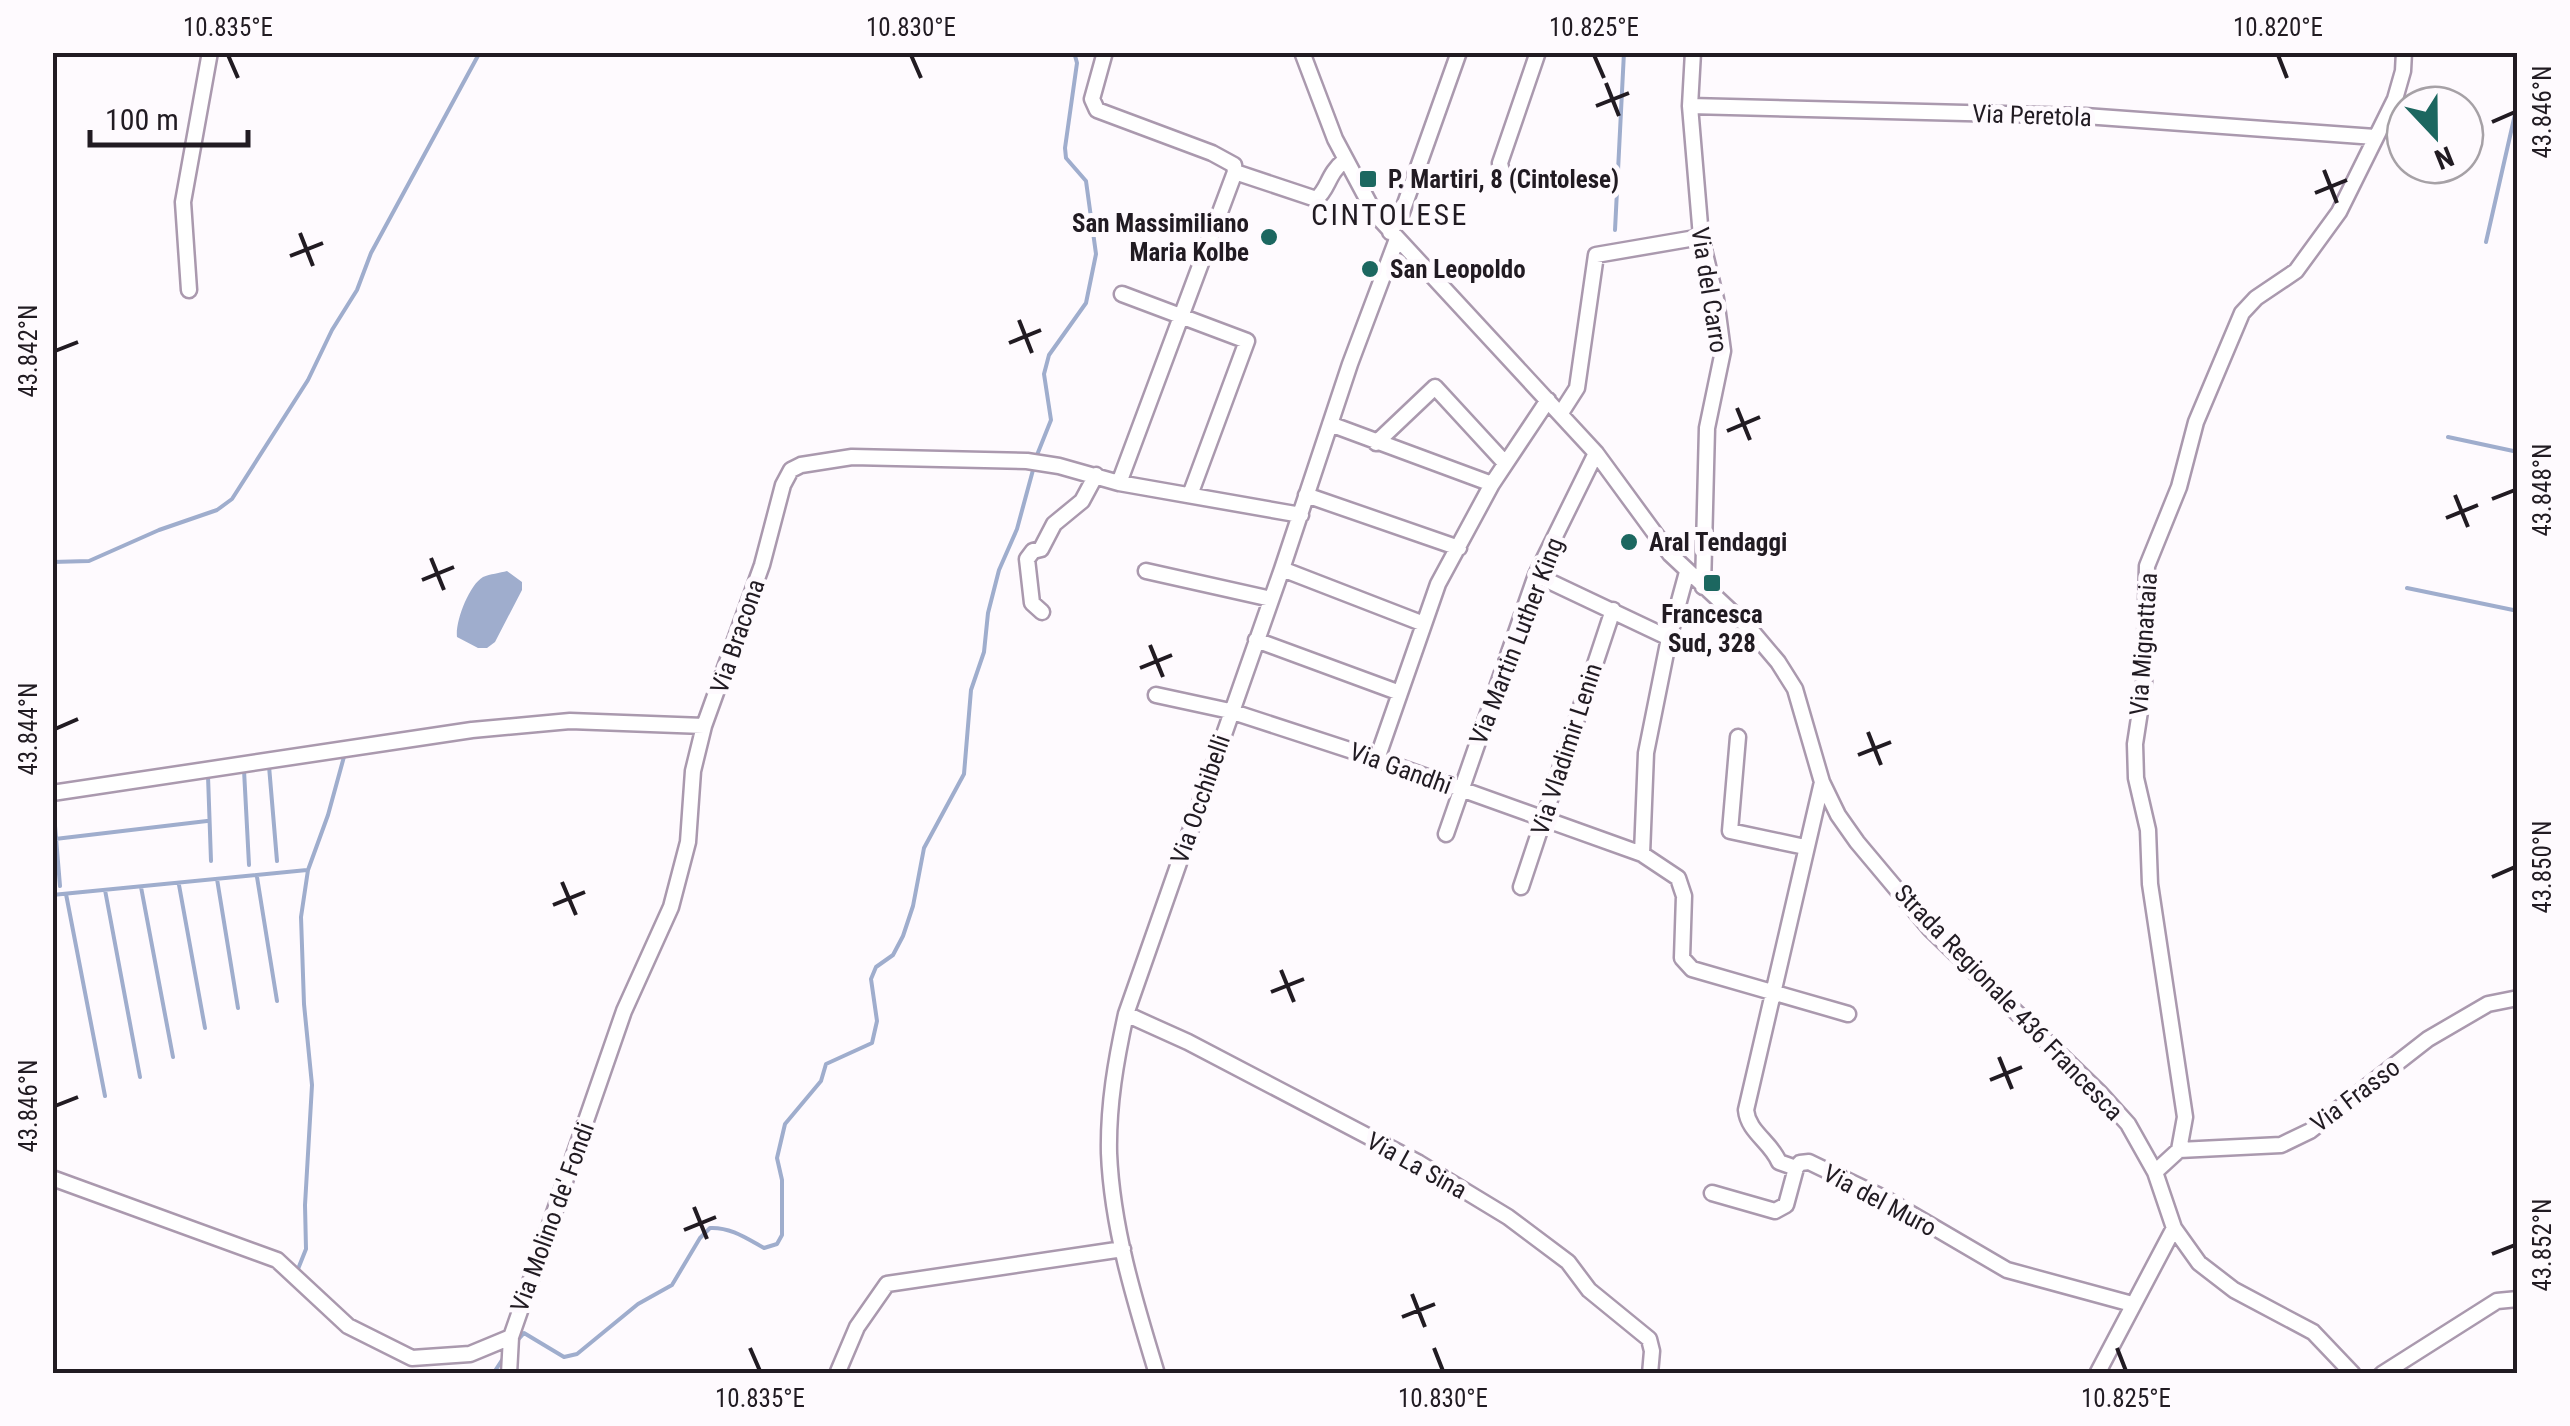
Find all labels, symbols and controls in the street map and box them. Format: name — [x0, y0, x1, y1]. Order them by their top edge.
text: 10.835°E — [183, 13, 273, 42]
text: 10.830°E — [866, 13, 956, 42]
text: 10.825°E — [1549, 13, 1639, 42]
text: 10.820°E — [2233, 13, 2323, 42]
text: 43.846°N — [2528, 65, 2557, 159]
scale bar — [90, 85, 248, 147]
north arrow — [2385, 85, 2485, 185]
street label: Via Peretola — [1972, 99, 2092, 132]
text: 100 m — [105, 102, 179, 137]
text: N — [2430, 139, 2458, 176]
place label: P. Martiri, 8 (Cintolese) — [1388, 165, 1619, 194]
marker: P. Martiri, 8 (Cintolese) — [1357, 168, 1379, 190]
district label: CINTOLESE — [1311, 197, 1469, 232]
place label: San Massimiliano Maria Kolbe — [1072, 209, 1249, 267]
street label: Via del Carro — [1685, 225, 1734, 355]
marker: San Massimiliano Maria Kolbe — [1258, 226, 1280, 248]
place label: San Leopoldo — [1390, 255, 1526, 284]
marker: San Leopoldo — [1359, 258, 1381, 280]
text: 43.842°N — [14, 304, 43, 398]
text: 43.848°N — [2528, 443, 2557, 537]
place label: Aral Tendaggi — [1649, 528, 1787, 557]
marker: Aral Tendaggi — [1618, 531, 1640, 553]
street label: Via Martin Luther King — [1464, 534, 1569, 749]
marker: Francesca Sud, 328 — [1701, 572, 1723, 594]
street label: Via Mignattaia — [2124, 572, 2163, 716]
street label: Via Bracona — [704, 575, 770, 697]
place label: Francesca Sud, 328 — [1661, 600, 1763, 658]
street label: Via Vladimir Lenin — [1525, 660, 1608, 839]
text: 43.844°N — [14, 682, 43, 776]
street label: Via Occhibelli — [1165, 731, 1236, 868]
street label: Via Gandhi — [1346, 737, 1456, 800]
text: 43.850°N — [2528, 820, 2557, 914]
street label: Strada Regionale 436 Francesca — [1888, 878, 2129, 1126]
street label: Via Frasso — [2305, 1053, 2405, 1138]
text: 43.846°N — [14, 1059, 43, 1153]
street label: Via Molino de' Fondi — [505, 1119, 600, 1316]
street label: Via La Sina — [1362, 1126, 1472, 1205]
street label: Via del Muro — [1818, 1159, 1941, 1242]
text: 43.852°N — [2528, 1198, 2557, 1292]
text: 10.835°E — [715, 1384, 805, 1413]
text: 10.830°E — [1398, 1384, 1488, 1413]
text: 10.825°E — [2081, 1384, 2171, 1413]

